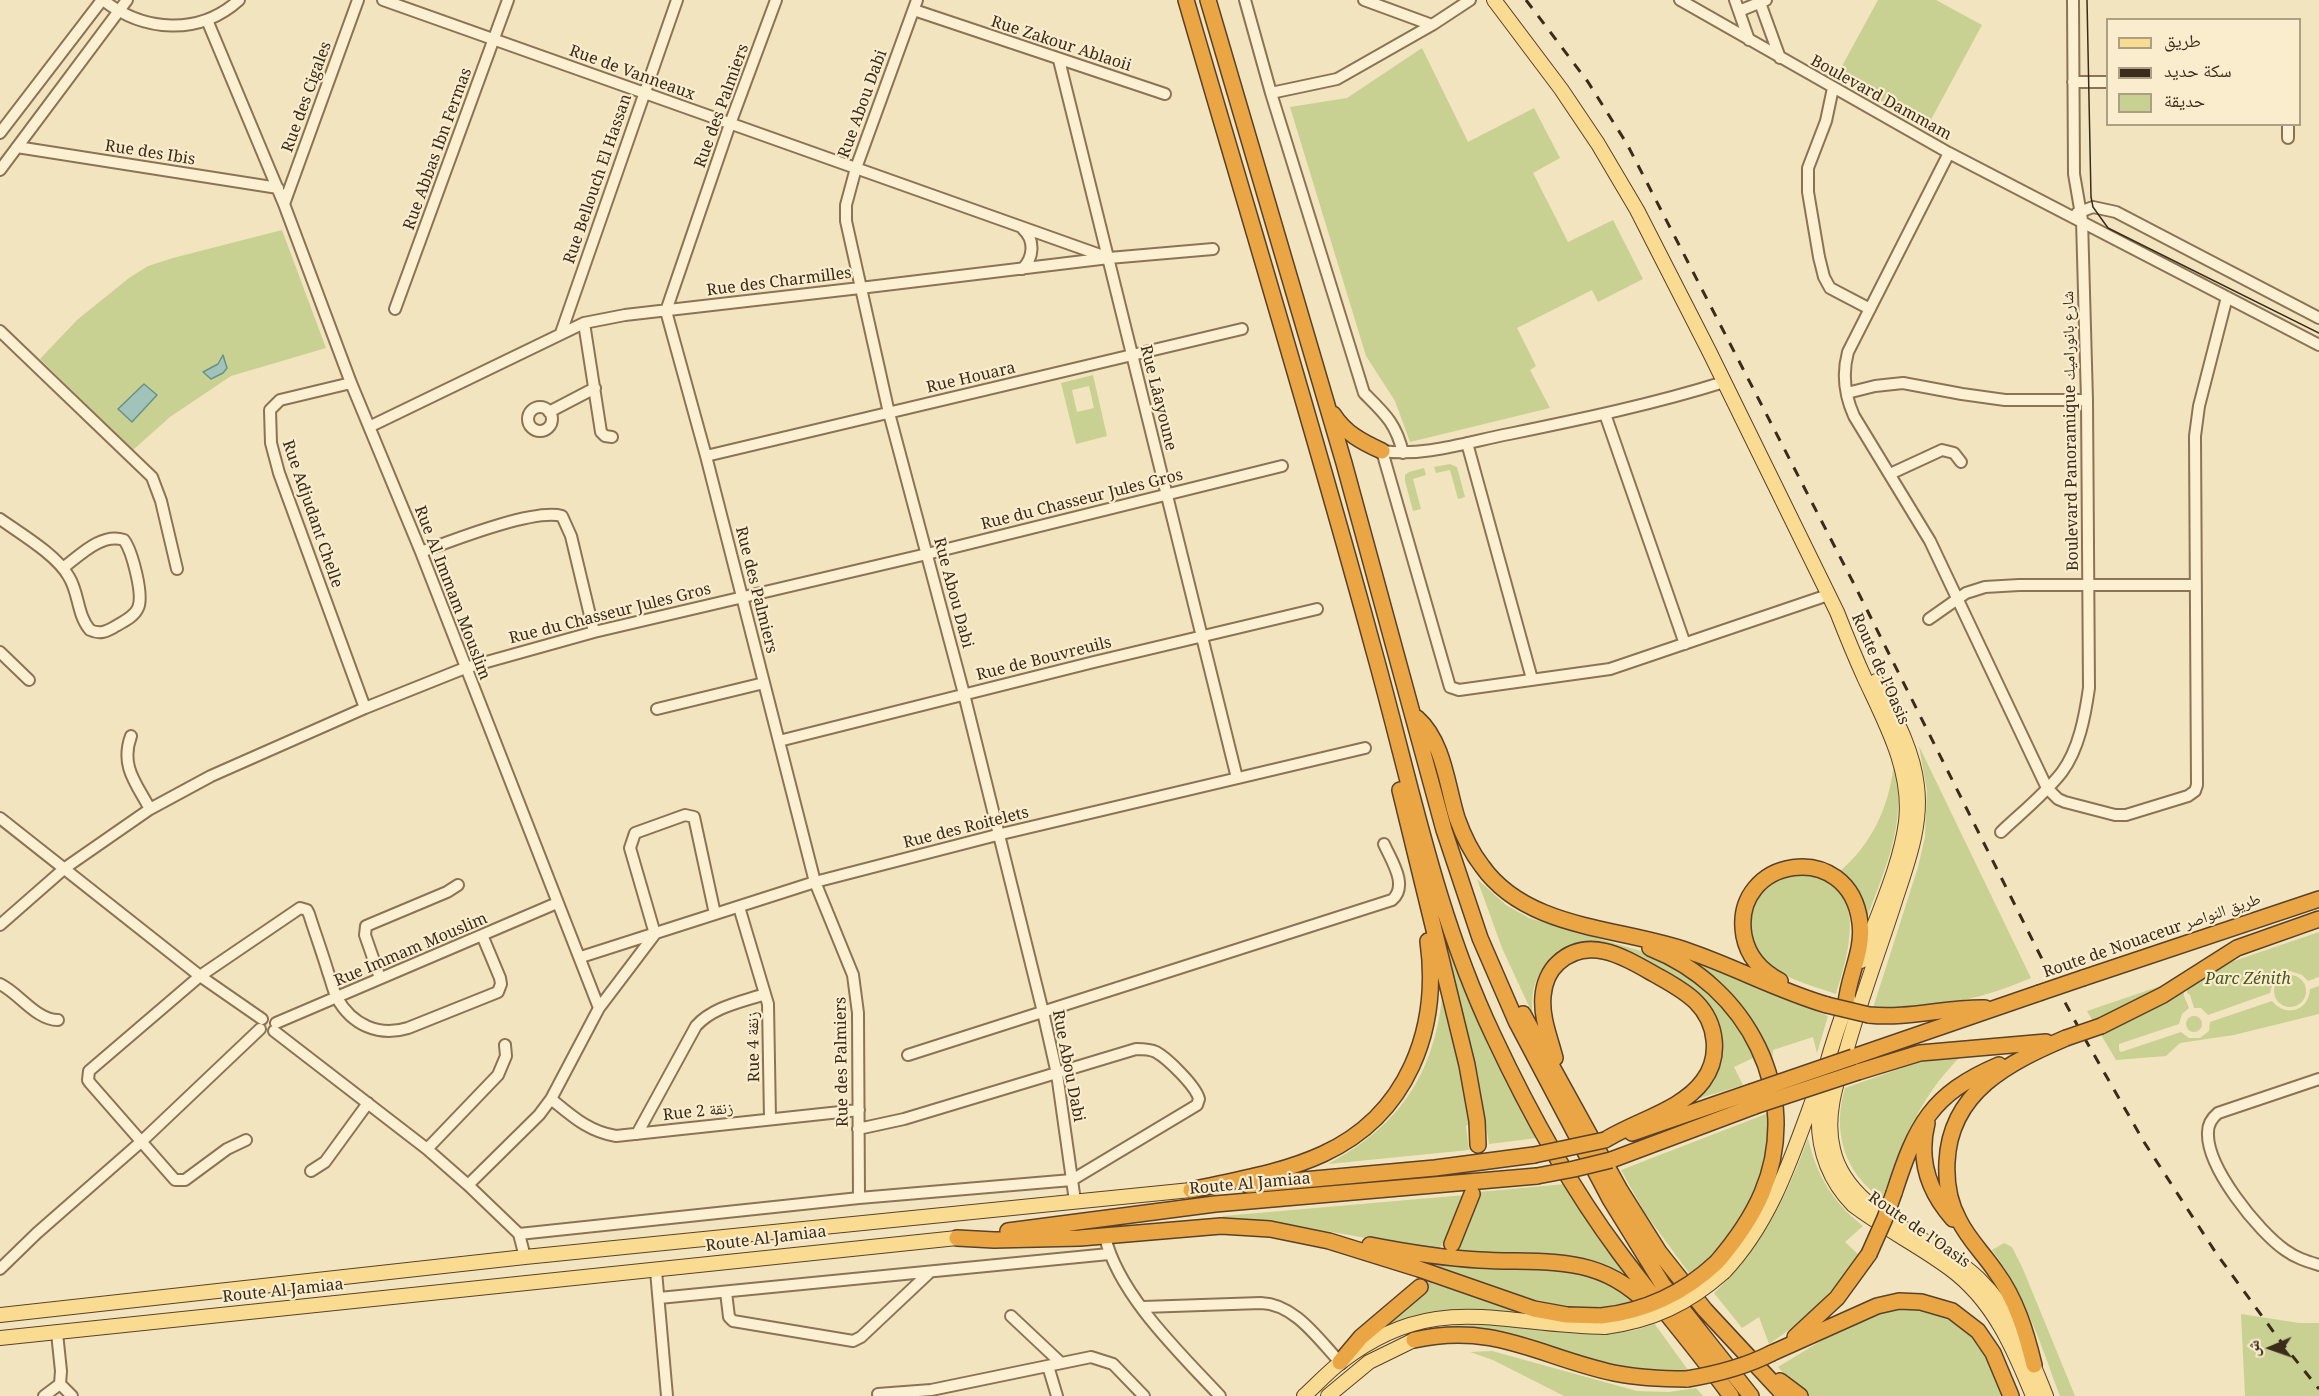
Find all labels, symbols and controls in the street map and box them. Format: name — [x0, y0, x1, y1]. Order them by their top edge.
street label: Rue Zakour Ablaoii — [988, 12, 1134, 76]
legend — [2106, 18, 2301, 126]
text: طريق — [2164, 28, 2201, 52]
street label: Rue des Cigales — [278, 39, 336, 155]
street label: Rue de Vanneaux — [567, 41, 697, 105]
street label: Rue des Palmiers — [691, 41, 753, 171]
street label: Rue Abou Dabi — [835, 47, 891, 161]
street label: Boulevard Dammam — [1807, 51, 1955, 145]
text: سكة حديد — [2164, 58, 2232, 82]
street label: Rue Abbas Ibn Fermas — [400, 65, 476, 233]
text: حديقة — [2164, 88, 2205, 112]
street label: Rue Bellouch El Hassan — [560, 92, 636, 266]
street label: Rue des Ibis — [103, 136, 197, 170]
street label: Rue des Charmilles — [706, 264, 852, 300]
street label: Boulevard Panoramique شارع بانوراميك — [2059, 291, 2083, 571]
street label: Rue Lâayoune — [1136, 343, 1180, 453]
street label: Rue Houara — [925, 358, 1017, 398]
street label: Rue Adjudant Chelle — [278, 438, 346, 590]
street label: Rue du Chasseur Jules Gros — [979, 466, 1185, 534]
street label: Rue Al Immam Mouslim — [410, 503, 494, 683]
street label: Rue des Palmiers — [731, 524, 781, 656]
street label: Rue Abou Dabi — [929, 536, 977, 650]
street label: Rue du Chasseur Jules Gros — [507, 580, 713, 648]
street label: Route de l'Oasis — [1847, 610, 1913, 728]
street label: Rue de Bouvreuils — [974, 633, 1114, 685]
street label: Rue des Roitelets — [901, 803, 1031, 853]
street label: Route de Nouaceur طريق النواصر — [2041, 890, 2263, 982]
street label: Rue Immam Mouslim — [331, 909, 491, 991]
park label: Parc Zénith — [2205, 969, 2291, 989]
street label: Rue des Palmiers — [831, 997, 853, 1127]
street label: Rue Abou Dabi — [1048, 1008, 1088, 1124]
street label: Rue 4 زنقة — [744, 1012, 764, 1082]
street label: Rue 2 زنقة — [662, 1099, 734, 1125]
street label: Route Al Jamiaa — [1189, 1169, 1311, 1199]
street label: Route de l'Oasis — [1864, 1188, 1974, 1272]
street label: Route Al Jamiaa — [704, 1222, 828, 1256]
street label: Route Al Jamiaa — [222, 1275, 344, 1307]
north arrow — [2241, 1318, 2301, 1378]
text: ش — [2242, 1340, 2264, 1358]

